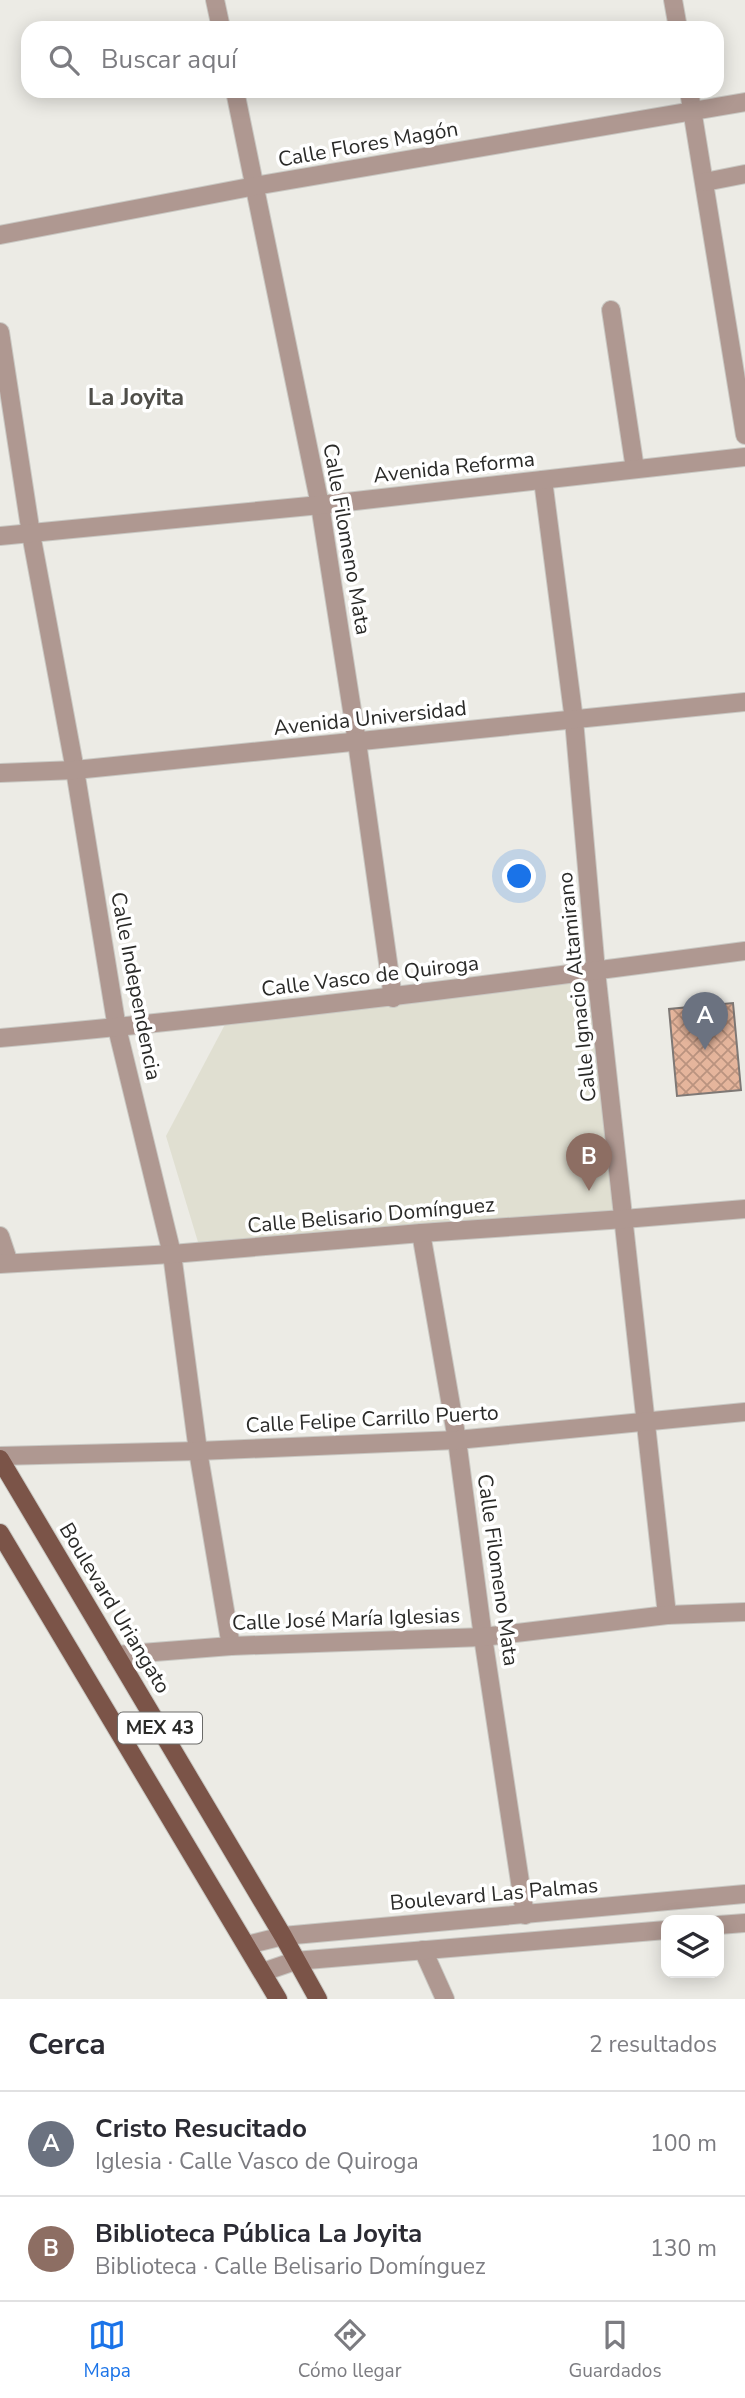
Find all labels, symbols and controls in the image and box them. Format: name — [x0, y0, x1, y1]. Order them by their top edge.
search box — [21, 21, 724, 98]
icon: search — [45, 41, 83, 79]
text: Buscar aquí — [101, 42, 237, 77]
street label: Calle Flores Magón — [276, 114, 460, 174]
district label: La Joyita — [88, 381, 184, 413]
street label: Calle Filomeno Mata — [316, 441, 378, 637]
street label: Avenida Reforma — [372, 445, 536, 489]
street label: Avenida Universidad — [272, 694, 468, 742]
your location — [502, 859, 536, 893]
street label: Calle Ignacio Altamirano — [551, 871, 603, 1103]
street label: Calle Independencia — [104, 890, 168, 1082]
street label: Calle Vasco de Quiroga — [260, 949, 480, 1003]
pin: A — [682, 992, 728, 1050]
pin: B — [566, 1133, 612, 1191]
street label: Calle Belisario Domínguez — [246, 1190, 496, 1240]
street label: Calle Felipe Carrillo Puerto — [245, 1398, 499, 1440]
street label: Calle Filomeno Mata — [471, 1472, 525, 1668]
street label: Boulevard Uriangato — [53, 1517, 177, 1699]
street label: Calle José María Iglesias — [232, 1601, 460, 1637]
road number: MEX 43 — [118, 1712, 202, 1744]
street label: Boulevard Las Palmas — [389, 1871, 599, 1917]
map controls — [661, 1915, 724, 1978]
button: layers — [661, 1915, 724, 1978]
text: Cerca — [28, 2024, 106, 2065]
text: 2 resultados — [589, 2029, 717, 2060]
text: Cristo Resucitado — [95, 2111, 307, 2146]
text: A — [42, 2128, 60, 2159]
text: 100 m — [650, 2128, 717, 2159]
text: Iglesia · Calle Vasco de Quiroga — [95, 2146, 419, 2177]
text: Biblioteca Pública La Joyita — [95, 2216, 422, 2251]
text: B — [43, 2233, 59, 2264]
text: 130 m — [650, 2233, 717, 2264]
text: Biblioteca · Calle Belisario Domínguez — [95, 2251, 486, 2282]
tab: Mapa — [83, 2316, 131, 2384]
tab: Cómo llegar — [298, 2316, 402, 2384]
tab: Guardados — [568, 2316, 662, 2384]

